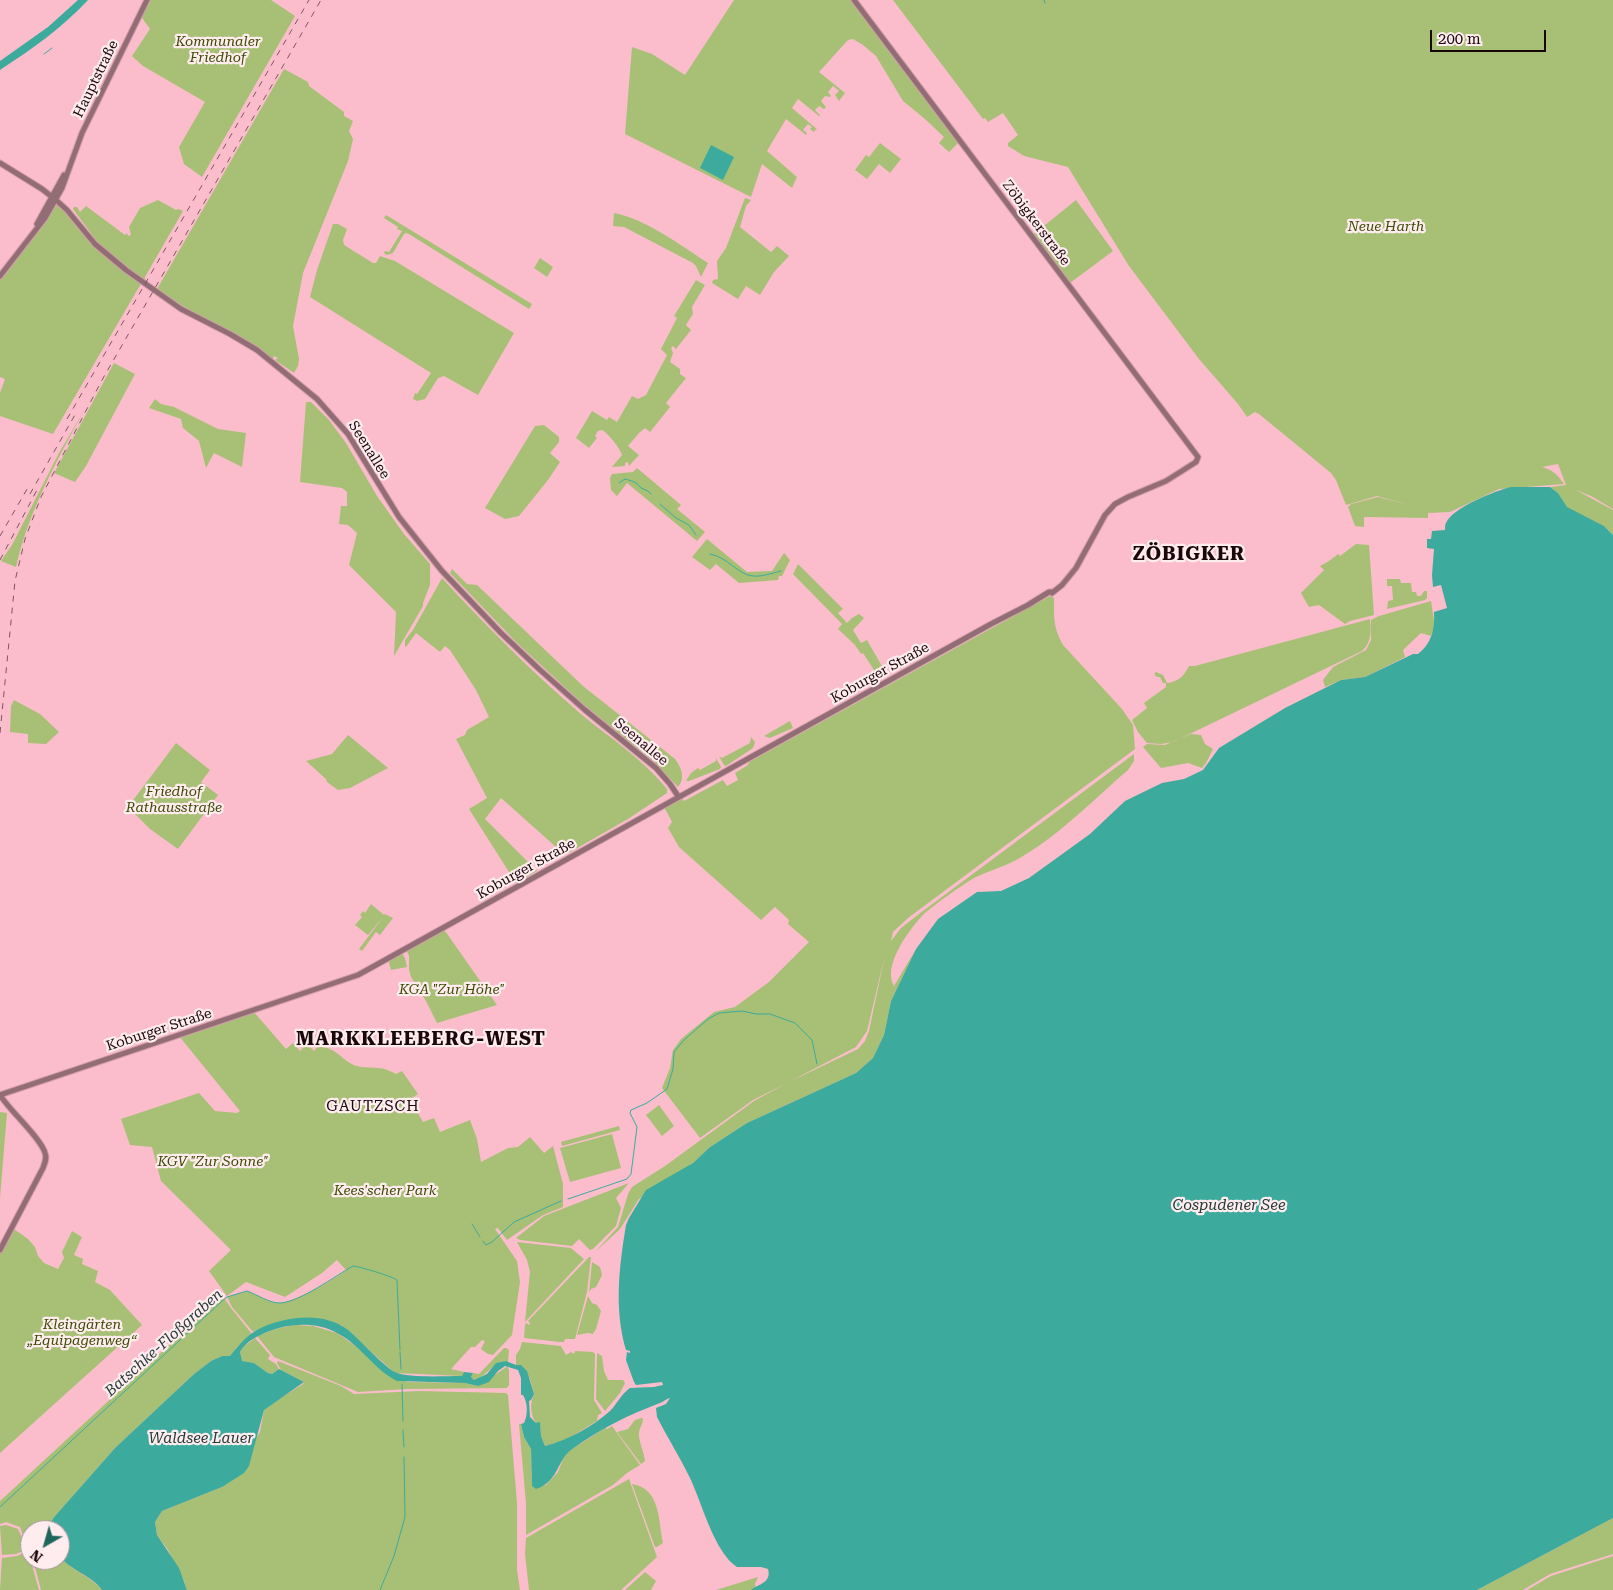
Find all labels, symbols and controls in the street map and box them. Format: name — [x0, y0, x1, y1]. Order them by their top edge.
scale bar — [1433, 20, 1549, 52]
text: 200 m — [1438, 30, 1481, 48]
park label: Kommunaler Friedhof — [175, 34, 261, 66]
street label: Hauptstraße — [70, 38, 122, 120]
street label: Zöbigkerstraße — [999, 177, 1073, 269]
park label: Neue Harth — [1348, 219, 1424, 235]
street label: Seenallee — [345, 418, 393, 482]
district label: ZÖBIGKER — [1132, 543, 1246, 565]
street label: Koburger Straße — [828, 639, 932, 707]
street label: Seenallee — [611, 715, 671, 769]
park label: Friedhof Rathausstraße — [126, 784, 222, 816]
street label: Koburger Straße — [474, 835, 578, 903]
park label: KGA "Zur Höhe" — [399, 982, 505, 998]
street label: Koburger Straße — [104, 1005, 214, 1055]
district label: MARKKLEEBERG-WEST — [294, 1028, 548, 1050]
district label: GAUTZSCH — [325, 1098, 421, 1116]
park label: KGV "Zur Sonne" — [157, 1154, 269, 1170]
park label: Kees'scher Park — [334, 1183, 436, 1199]
water label: Cospudener See — [1173, 1197, 1285, 1215]
water label: Batschke‐Floßgraben — [102, 1286, 226, 1400]
park label: Kleingärten „Equipagenweg“ — [27, 1317, 137, 1350]
water label: Waldsee Lauer — [148, 1430, 254, 1448]
north arrow — [20, 1520, 70, 1570]
text: N — [27, 1546, 46, 1566]

